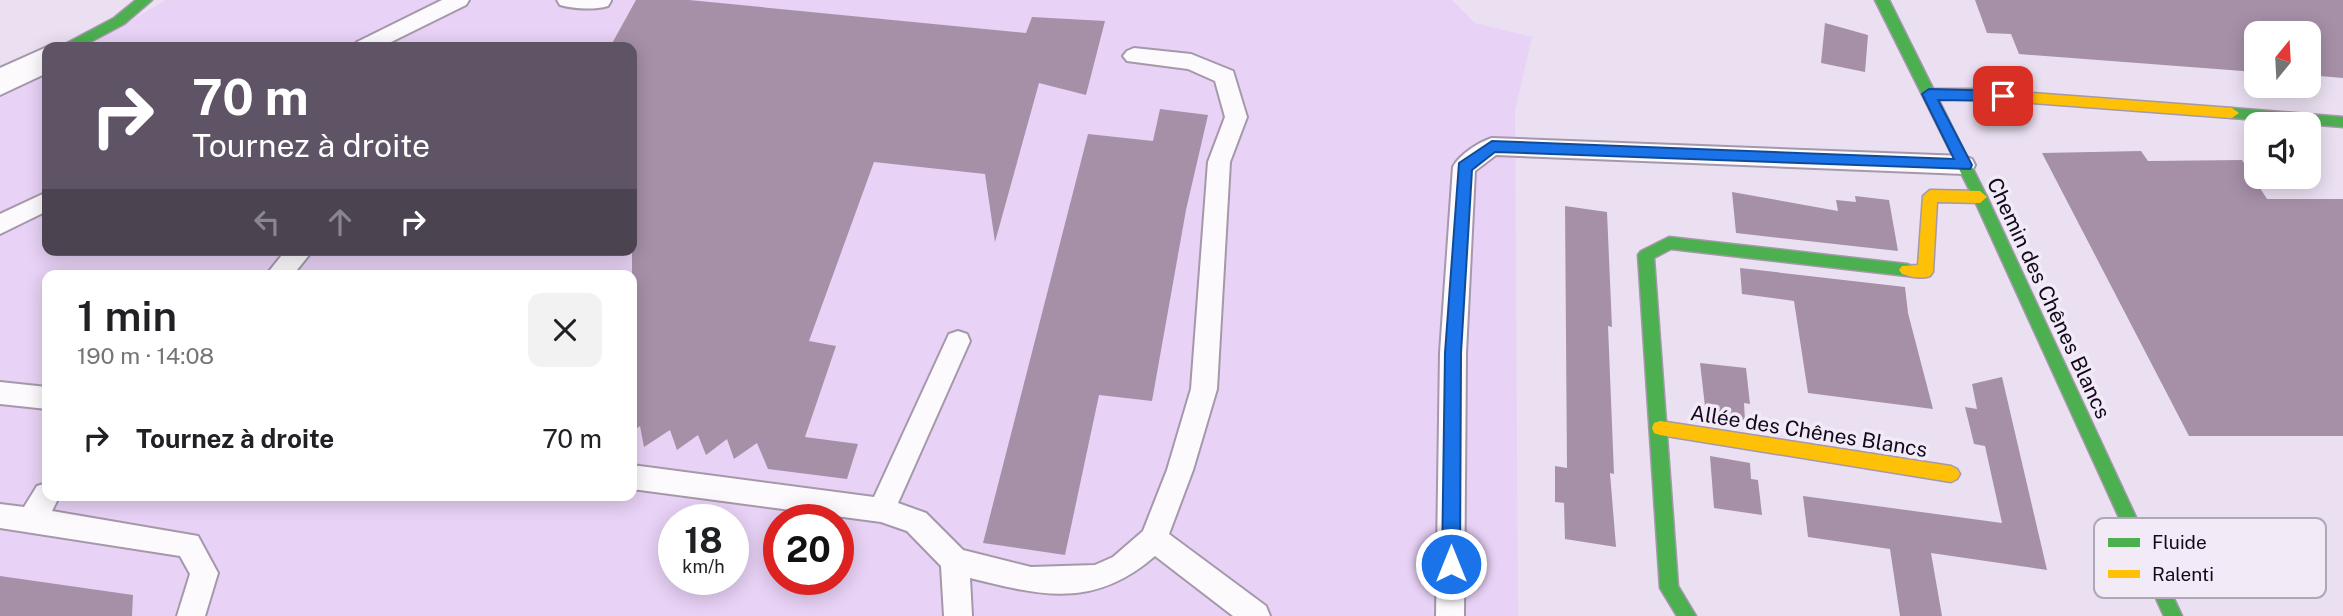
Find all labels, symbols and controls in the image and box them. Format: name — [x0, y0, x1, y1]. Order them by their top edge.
north arrow — [2244, 21, 2320, 98]
map controls — [2244, 21, 2321, 189]
pin — [1973, 66, 2033, 126]
text: 70 m — [192, 68, 309, 126]
icon: right — [77, 70, 168, 161]
icon: arrive — [1984, 77, 2022, 115]
button: sound — [2244, 112, 2321, 189]
text: Tournez à droite — [192, 127, 430, 164]
street label: Chemin des Chênes Blancs — [1982, 174, 2116, 422]
icon: left — [248, 203, 286, 241]
icon: ahead — [321, 203, 359, 241]
icon: right — [394, 203, 432, 241]
text: 1 min — [77, 291, 177, 340]
button: close — [528, 293, 602, 367]
text: 190 m · 14:08 — [77, 342, 214, 369]
street label: Allée des Chênes Blancs — [1689, 400, 1929, 462]
icon: right — [77, 419, 115, 457]
text: Tournez à droite — [136, 423, 334, 454]
text: 70 m — [542, 423, 602, 454]
speed limit sign: 20 — [763, 504, 854, 595]
legend — [2094, 518, 2326, 598]
text: 18 — [684, 520, 723, 561]
position arrow — [1414, 527, 1488, 601]
text: Fluide — [2152, 531, 2207, 553]
text: km/h — [682, 556, 725, 577]
text: Ralenti — [2152, 563, 2214, 585]

